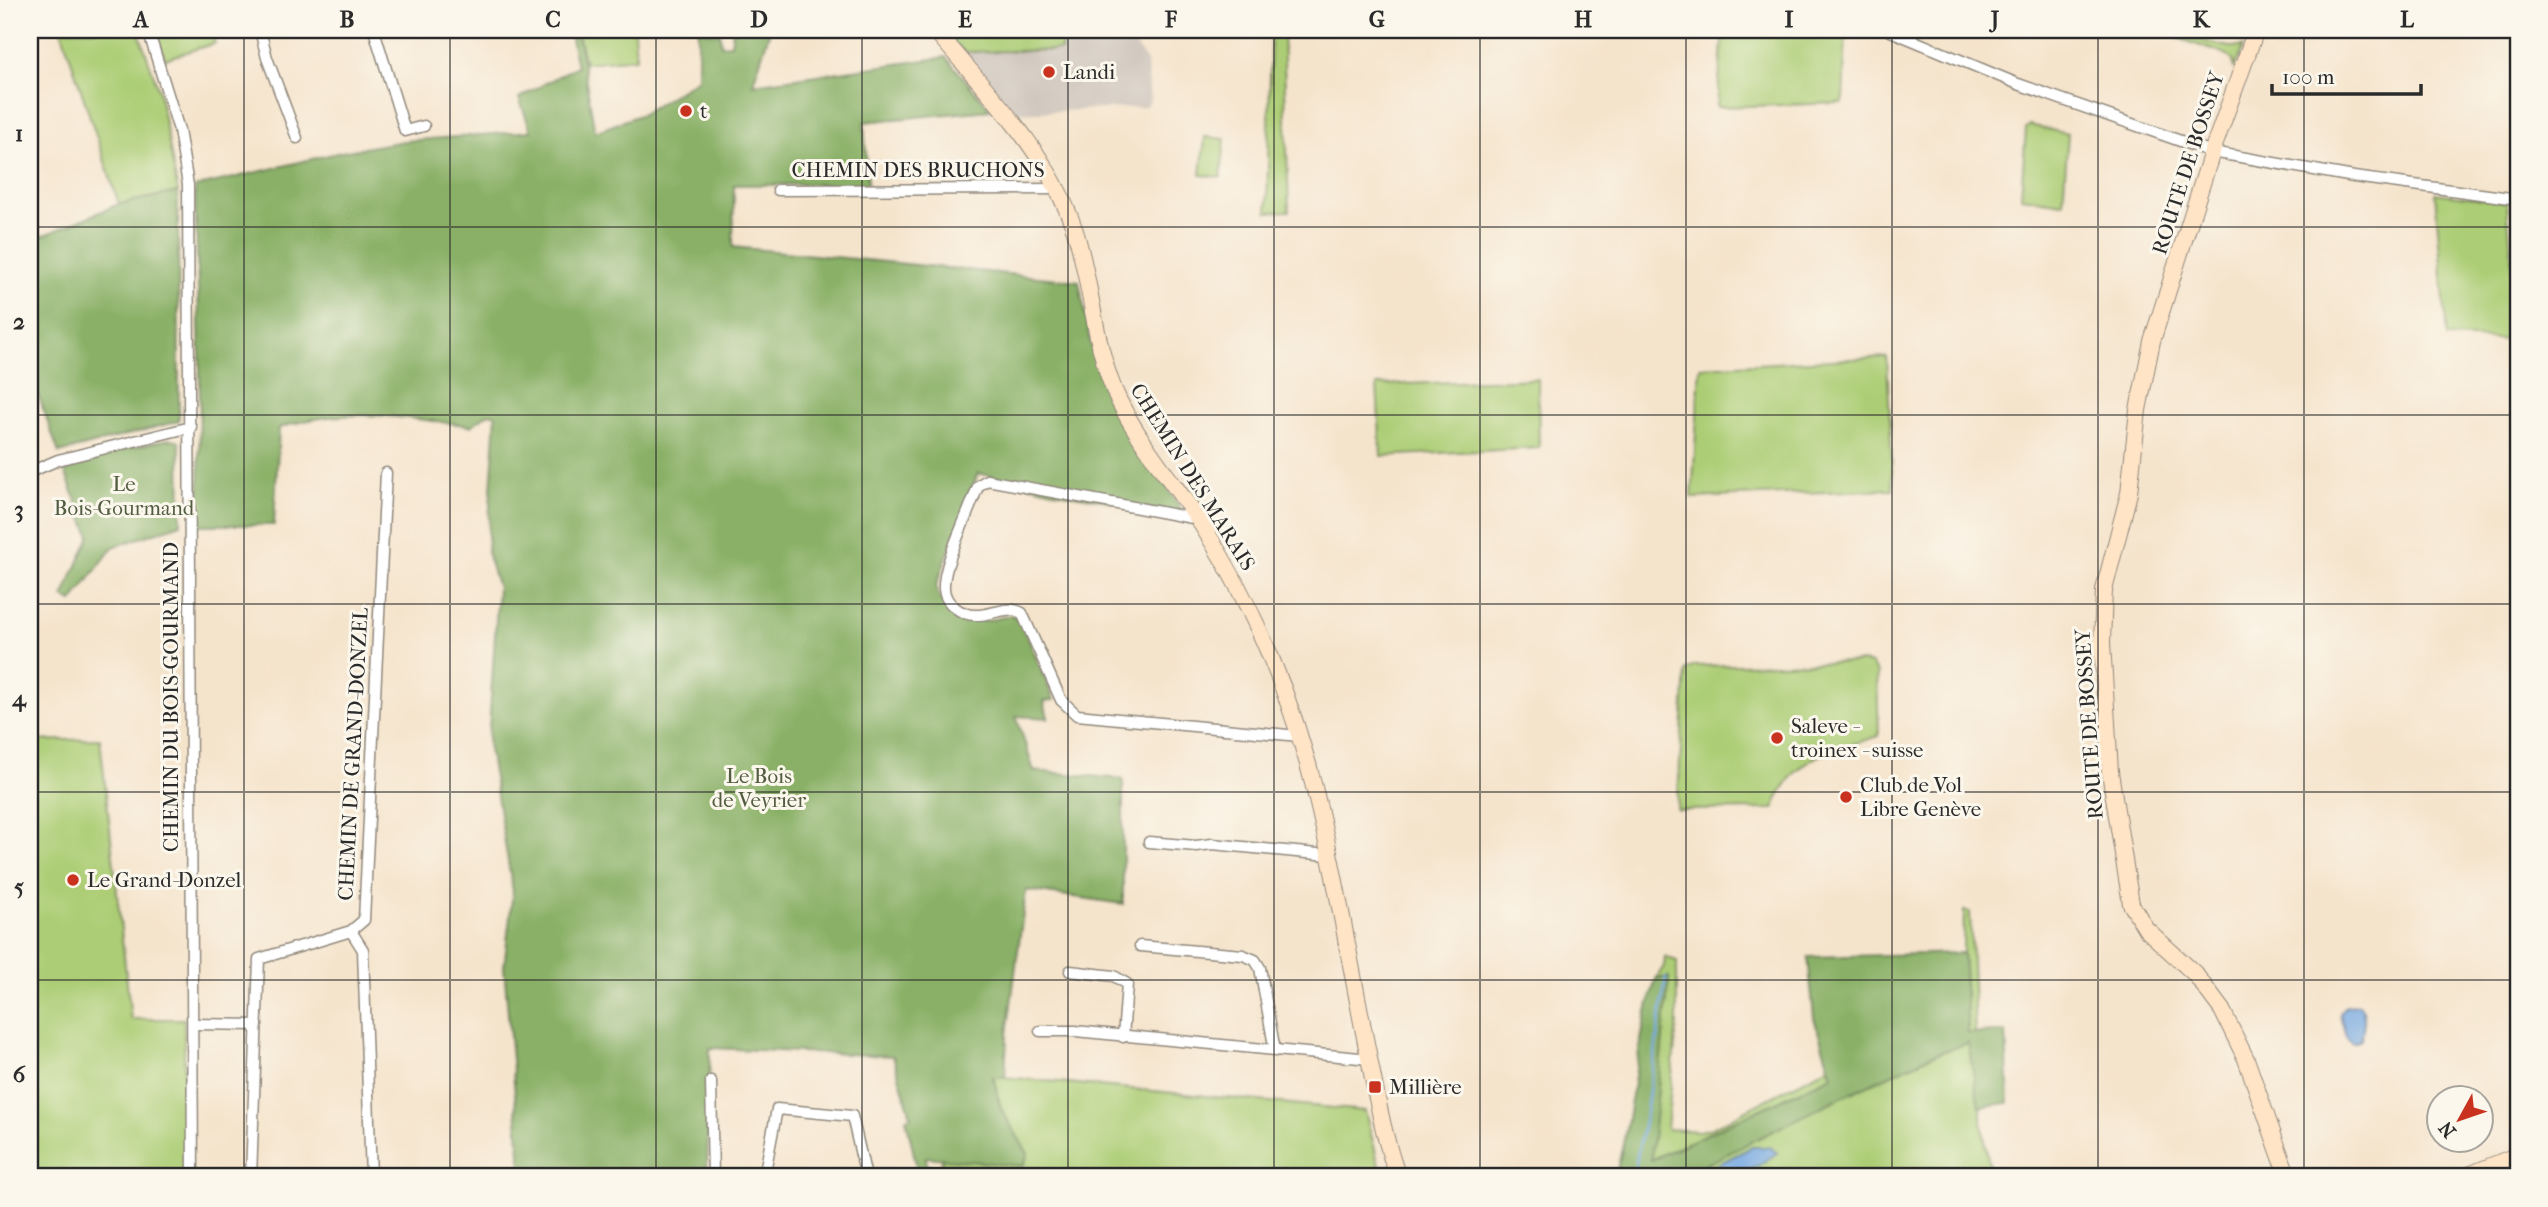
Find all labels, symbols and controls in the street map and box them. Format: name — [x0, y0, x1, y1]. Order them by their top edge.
text: A — [132, 6, 150, 33]
text: B — [340, 6, 355, 33]
text: C — [545, 6, 561, 33]
text: D — [750, 6, 768, 33]
text: E — [958, 6, 972, 33]
text: F — [1164, 6, 1178, 33]
text: G — [1369, 6, 1385, 33]
text: H — [1574, 6, 1592, 33]
text: I — [1785, 6, 1794, 33]
text: J — [1989, 6, 2000, 33]
text: K — [2193, 6, 2212, 33]
text: L — [2400, 6, 2415, 33]
scale bar — [2272, 52, 2420, 96]
place label: Landi — [1063, 60, 1115, 84]
marker: Landi — [1041, 64, 1057, 80]
text: 100 m — [2282, 65, 2335, 89]
street label: ROUTE DE BOSSEY — [2147, 68, 2229, 257]
place label: t — [700, 99, 708, 123]
marker: t — [678, 103, 694, 119]
text: 1 — [15, 120, 23, 147]
street label: CHEMIN DES BRUCHONS — [791, 158, 1045, 182]
text: 2 — [13, 308, 25, 335]
street label: CHEMIN DES MARAIS — [1126, 379, 1260, 575]
park label: Le Bois-Gourmand — [54, 472, 195, 520]
text: 3 — [14, 496, 24, 523]
street label: CHEMIN DU BOIS-GOURMAND — [159, 542, 183, 852]
street label: CHEMIN DE GRAND-DONZEL — [333, 606, 373, 901]
street label: ROUTE DE BOSSEY — [2070, 627, 2108, 820]
text: 4 — [11, 685, 27, 712]
place label: Saleve - troinex - suisse — [1791, 714, 1923, 762]
marker: Saleve - troinex - suisse — [1769, 730, 1785, 746]
park label: Le Bois de Veyrier — [712, 764, 806, 812]
place label: Club de Vol Libre Genève — [1860, 773, 1981, 821]
marker: Club de Vol Libre Genève — [1838, 789, 1854, 805]
place label: Le Grand-Donzel — [87, 868, 241, 892]
marker: Le Grand-Donzel — [65, 872, 81, 888]
text: 5 — [14, 873, 24, 900]
text: 6 — [13, 1061, 26, 1088]
place label: Millière — [1389, 1075, 1462, 1099]
marker: Millière — [1367, 1079, 1383, 1095]
north arrow — [2426, 1084, 2496, 1154]
text: N — [2434, 1116, 2461, 1142]

